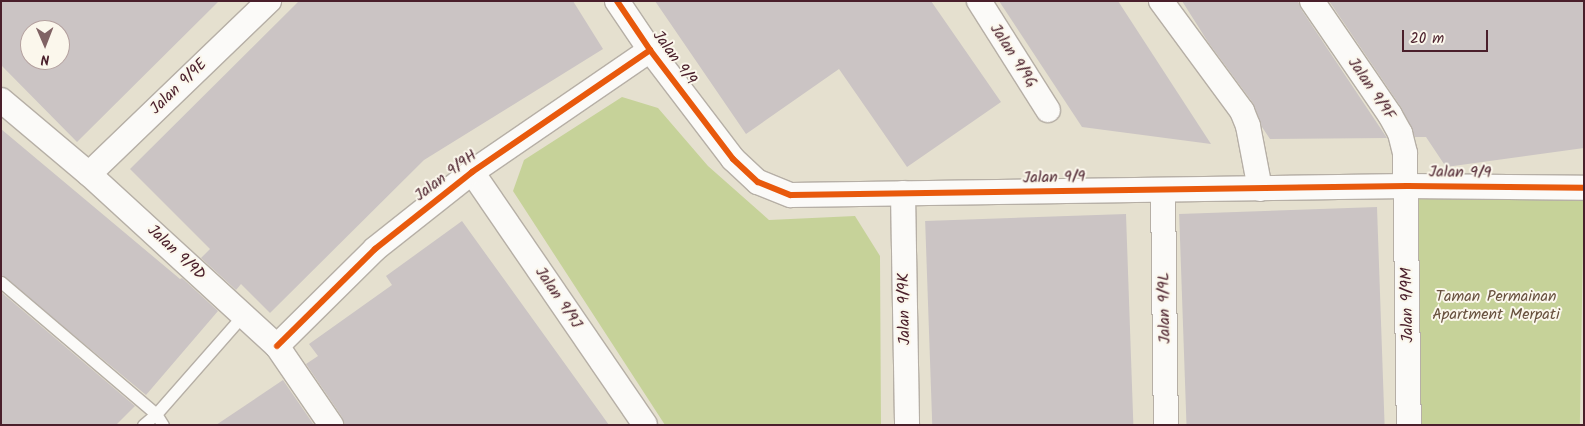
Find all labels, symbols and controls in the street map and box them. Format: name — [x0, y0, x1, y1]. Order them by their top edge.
north arrow — [20, 20, 70, 70]
street label: Jalan 9/9G — [985, 20, 1041, 92]
scale bar — [1405, 20, 1491, 52]
street label: Jalan 9/9 — [648, 27, 700, 89]
text: 20 m — [1410, 27, 1444, 51]
text: N — [41, 48, 50, 70]
street label: Jalan 9/9F — [1343, 54, 1399, 124]
street label: Jalan 9/9E — [146, 55, 212, 119]
street label: Jalan 9/9H — [411, 146, 481, 206]
street label: Jalan 9/9 — [1429, 163, 1491, 183]
street label: Jalan 9/9 — [1023, 168, 1085, 188]
street label: Jalan 9/9D — [143, 221, 209, 285]
street label: Jalan 9/9J — [530, 264, 586, 332]
street label: Jalan 9/9M — [1398, 267, 1418, 343]
street label: Jalan 9/9L — [1155, 272, 1175, 344]
street label: Jalan 9/9K — [895, 273, 915, 345]
park label: Taman Permainan Apartment Merpati — [1432, 287, 1560, 325]

